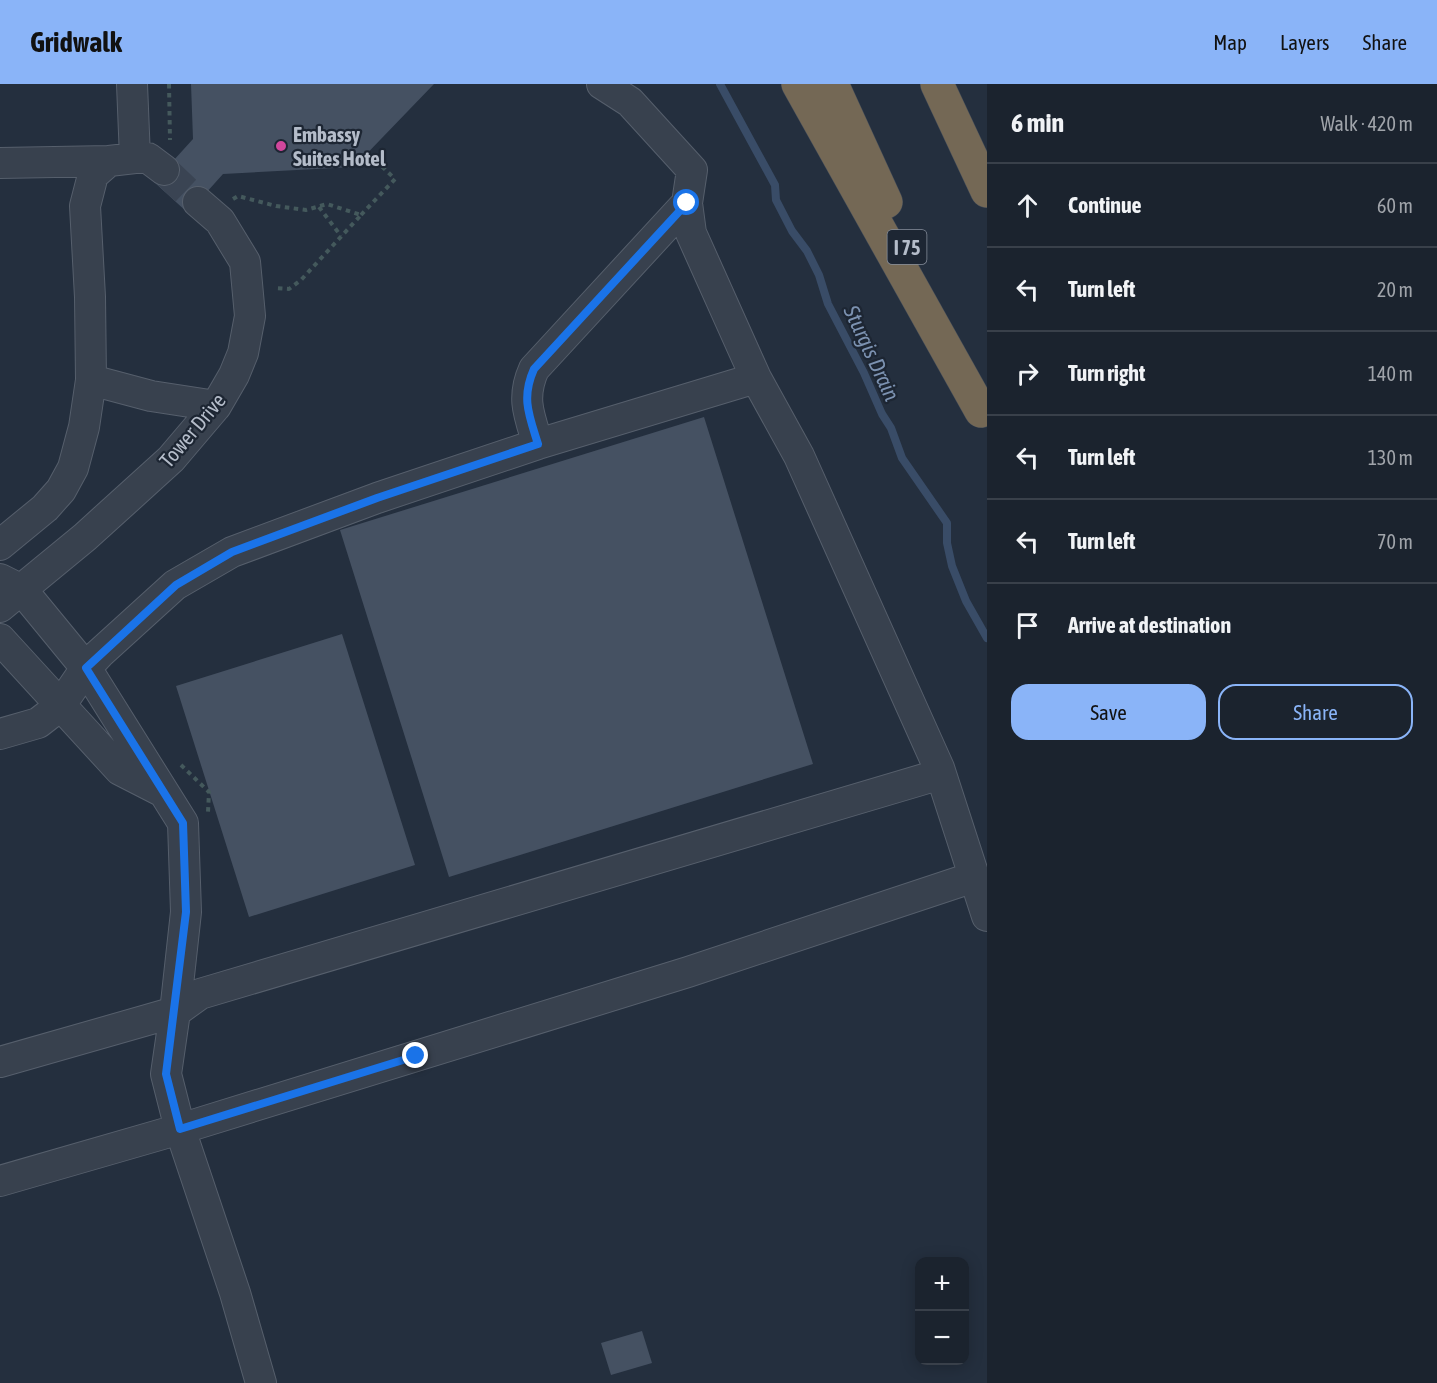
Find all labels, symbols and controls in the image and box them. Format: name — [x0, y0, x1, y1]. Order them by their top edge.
text: Gridwalk — [30, 26, 122, 58]
text: Map — [1213, 30, 1247, 54]
text: Layers — [1280, 30, 1330, 54]
text: Share — [1363, 30, 1407, 54]
text: 6 min — [1011, 108, 1064, 138]
text: Walk · 420 m — [1321, 112, 1413, 135]
place label: Embassy Suites Hotel — [293, 122, 386, 170]
marker: Embassy Suites Hotel — [274, 139, 288, 153]
route start — [673, 189, 699, 215]
icon: ahead — [1011, 189, 1044, 222]
text: Continue — [1068, 192, 1142, 218]
text: 60 m — [1377, 194, 1413, 217]
road number: I 75 — [888, 230, 926, 264]
icon: left — [1011, 273, 1044, 306]
text: Turn left — [1068, 276, 1135, 302]
text: 20 m — [1377, 278, 1413, 301]
water label: Sturgis Drain — [838, 300, 906, 405]
icon: right — [1011, 357, 1044, 390]
text: Turn right — [1068, 360, 1145, 386]
text: 140 m — [1368, 362, 1413, 385]
street label: Tower Drive — [154, 388, 230, 472]
icon: left — [1011, 441, 1044, 474]
text: Turn left — [1068, 444, 1135, 470]
text: 130 m — [1368, 446, 1413, 469]
icon: left — [1011, 525, 1044, 558]
text: Turn left — [1068, 528, 1135, 554]
text: 70 m — [1377, 530, 1413, 553]
icon: arrive — [1011, 609, 1044, 642]
text: Arrive at destination — [1068, 612, 1231, 638]
button: Save — [1011, 684, 1206, 740]
button: Share — [1218, 684, 1413, 740]
route end — [402, 1042, 428, 1068]
map controls — [915, 1257, 969, 1365]
button: + — [915, 1257, 969, 1311]
button: − — [915, 1311, 969, 1365]

